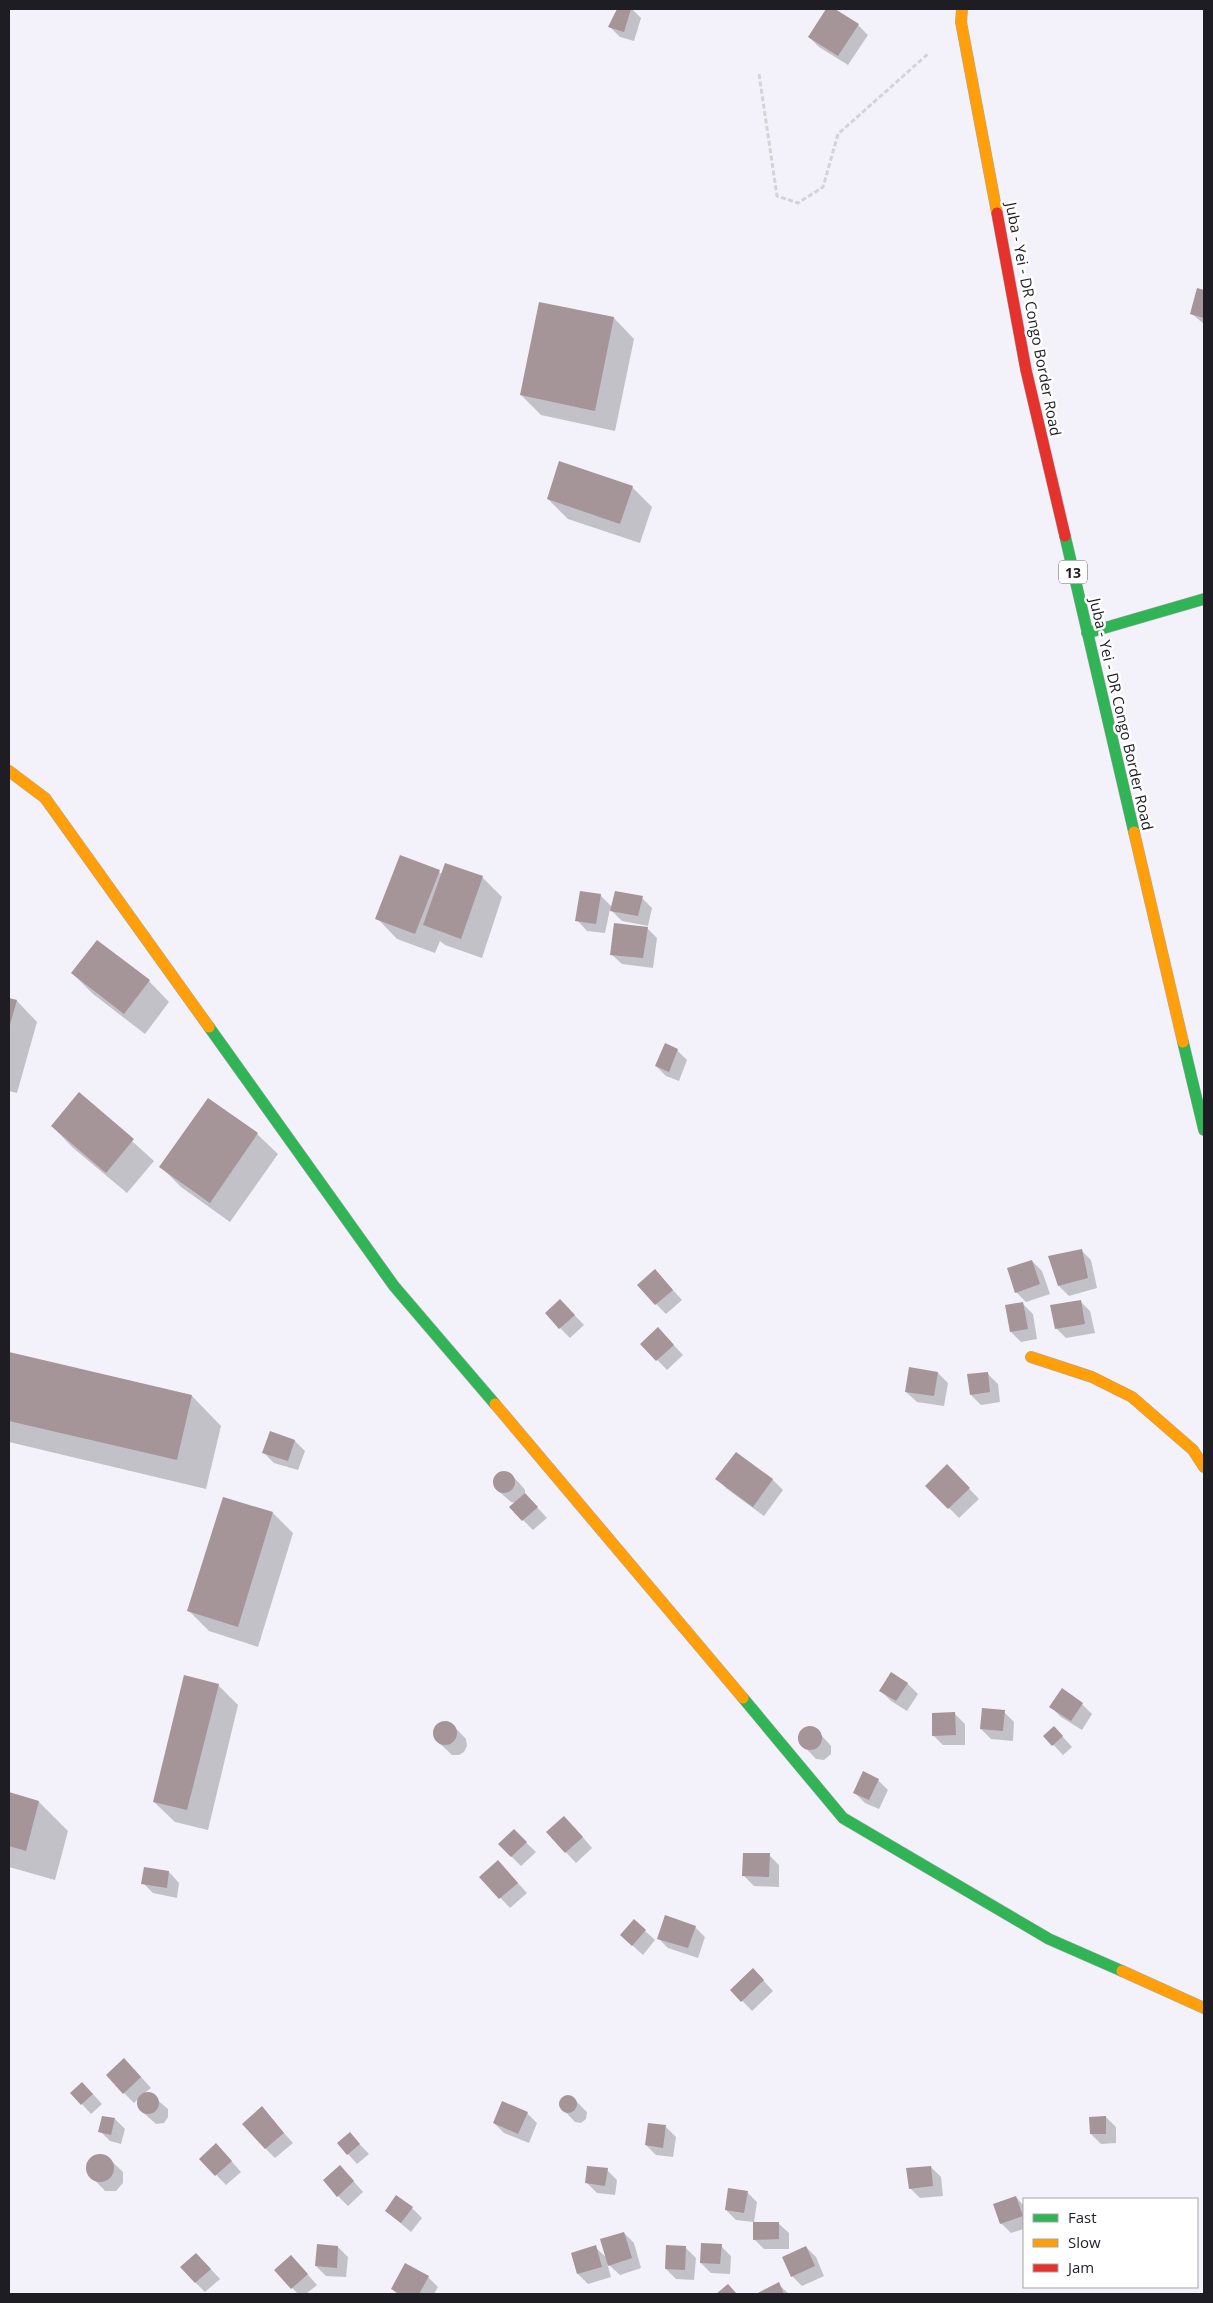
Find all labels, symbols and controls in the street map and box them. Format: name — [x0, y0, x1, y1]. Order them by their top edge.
street label: Juba - Yei - DR Congo Border Road — [1001, 198, 1066, 438]
road number: 13 — [1059, 560, 1087, 584]
street label: Juba - Yei - DR Congo Border Road — [1085, 594, 1158, 832]
legend — [1023, 2198, 1198, 2288]
text: Fast — [1068, 2207, 1097, 2227]
text: Slow — [1068, 2232, 1101, 2252]
text: Jam — [1066, 2257, 1094, 2277]

